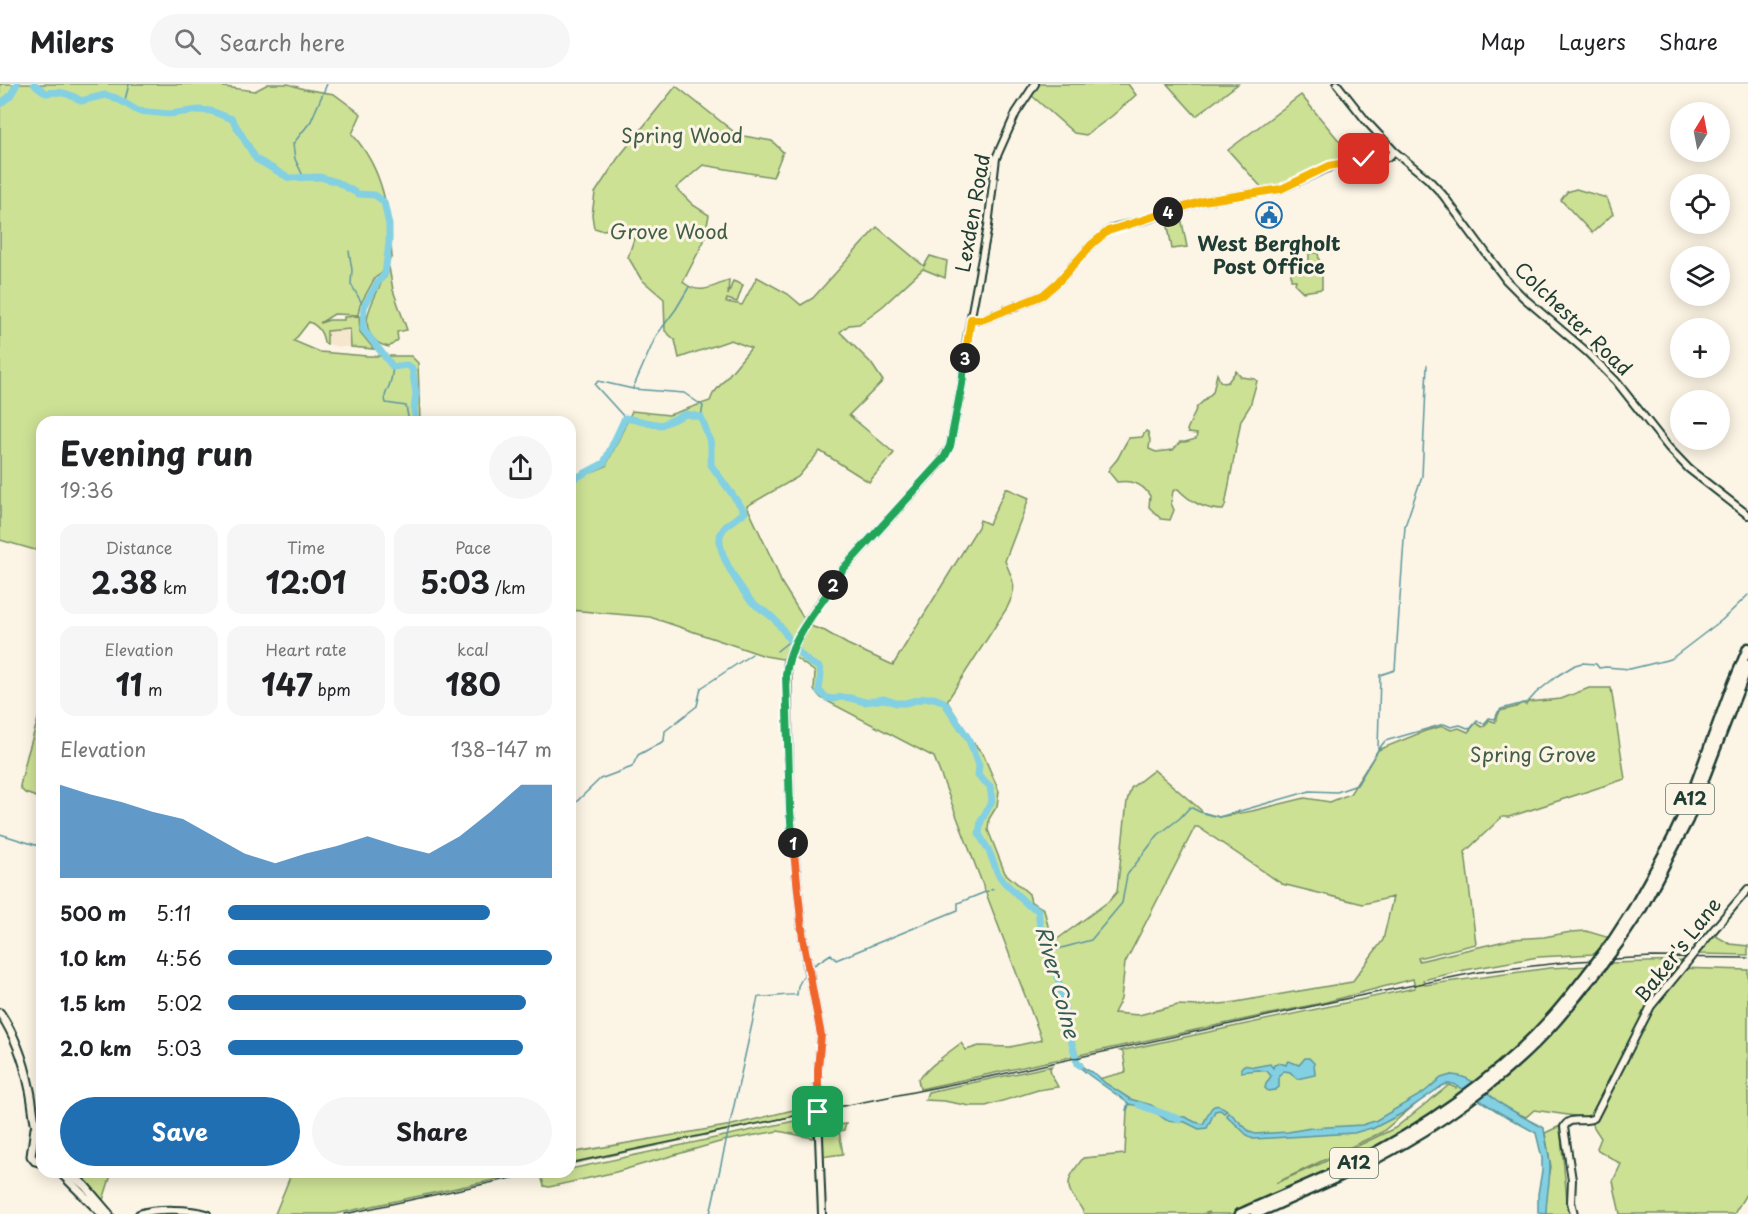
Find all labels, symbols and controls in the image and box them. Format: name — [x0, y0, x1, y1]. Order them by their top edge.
search box — [150, 14, 570, 68]
text: Milers — [30, 20, 114, 63]
icon: search — [171, 25, 204, 58]
text: Search here — [219, 25, 345, 58]
text: Map — [1481, 25, 1525, 57]
text: Layers — [1558, 25, 1626, 57]
text: Share — [1659, 25, 1718, 57]
north arrow — [1670, 102, 1730, 162]
map controls — [1670, 102, 1730, 450]
park label: Spring Wood — [621, 120, 743, 150]
pin — [1338, 133, 1389, 184]
icon: check — [1347, 142, 1380, 175]
street label: Lexden Road — [947, 151, 997, 274]
button: locate — [1670, 174, 1730, 234]
pin: 4 — [1153, 197, 1183, 227]
text: 4 — [1163, 200, 1173, 224]
public building icon: West Bergholt Post Office — [1254, 200, 1284, 230]
park label: Grove Wood — [610, 216, 728, 246]
place label: West Bergholt Post Office — [1197, 228, 1341, 281]
button: layers — [1670, 246, 1730, 306]
street label: Colchester Road — [1508, 254, 1639, 382]
button: + — [1670, 318, 1730, 378]
pin: 3 — [950, 343, 980, 373]
text: 3 — [960, 346, 970, 370]
button: − — [1670, 390, 1730, 450]
text: Evening run — [60, 427, 253, 477]
button: share — [489, 436, 552, 499]
text: 19:36 — [60, 475, 114, 505]
text: Distance — [105, 535, 173, 559]
text: Time — [287, 535, 325, 559]
text: Pace — [455, 535, 491, 559]
text: 2.38 — [91, 559, 158, 604]
text: 12:01 — [266, 559, 346, 604]
text: 5:03 — [420, 559, 490, 604]
pin: 2 — [818, 570, 848, 600]
text: 2 — [827, 573, 839, 597]
text: km — [158, 575, 187, 599]
text: /km — [490, 575, 526, 599]
text: Elevation — [104, 637, 174, 661]
text: Heart rate — [266, 637, 346, 661]
text: kcal — [457, 637, 489, 661]
text: 11 — [116, 661, 143, 706]
text: 147 — [261, 661, 312, 706]
text: 180 — [445, 661, 501, 706]
text: m — [143, 677, 162, 701]
text: bpm — [312, 677, 351, 701]
text: Elevation — [60, 734, 146, 764]
text: 138–147 m — [451, 734, 552, 764]
park label: Spring Grove — [1470, 739, 1596, 769]
road number: A12 — [1666, 784, 1714, 814]
pin: 1 — [778, 828, 808, 858]
text: 1 — [789, 831, 797, 855]
street label: Baker's Lane — [1626, 890, 1728, 1009]
text: 500 m — [60, 898, 127, 928]
text: 5:11 — [156, 898, 191, 928]
water label: River Colne — [1029, 922, 1090, 1043]
text: 1.0 km — [60, 943, 127, 973]
text: 4:56 — [156, 943, 202, 973]
text: 1.5 km — [60, 988, 126, 1018]
text: 5:02 — [156, 988, 203, 1018]
text: 2.0 km — [60, 1033, 132, 1063]
text: 5:03 — [156, 1033, 202, 1063]
pin — [792, 1086, 843, 1137]
icon: arrive — [801, 1095, 834, 1128]
button: Save — [60, 1097, 300, 1166]
button: Share — [312, 1097, 552, 1166]
road number: A12 — [1330, 1148, 1378, 1178]

